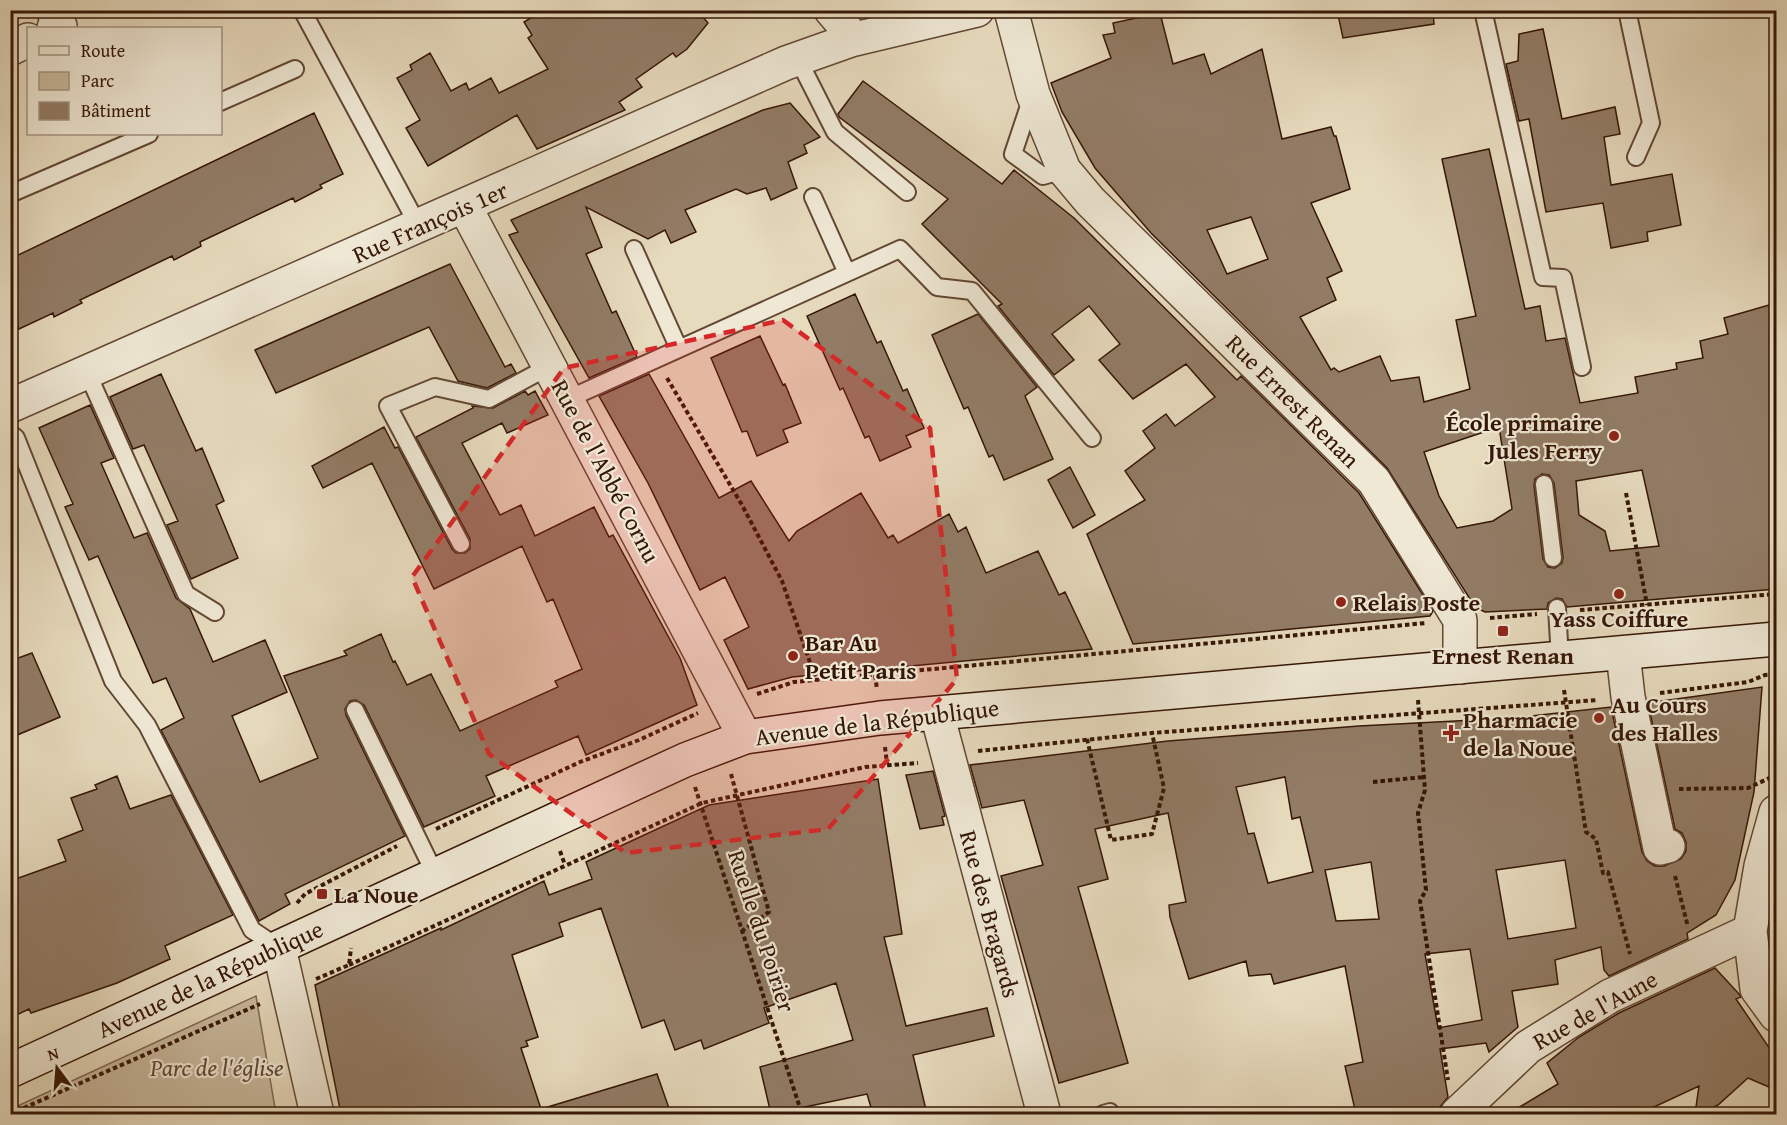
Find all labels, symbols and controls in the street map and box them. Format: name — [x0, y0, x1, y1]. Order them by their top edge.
legend — [27, 27, 222, 135]
text: Route — [81, 37, 125, 64]
text: Parc — [81, 67, 114, 94]
text: Bâtiment — [81, 97, 151, 124]
street label: Rue François 1er — [347, 172, 513, 272]
street label: Rue Ernest Renan — [1218, 326, 1368, 476]
street label: Rue de l'Abbé Cornu — [543, 373, 669, 569]
place label: École primaire Jules Ferry — [1446, 405, 1603, 468]
marker: École primaire Jules Ferry — [1607, 429, 1621, 443]
place label: Relais Poste — [1353, 585, 1481, 620]
marker: Yass Coiffure — [1612, 587, 1626, 601]
marker: Relais Poste — [1334, 595, 1348, 609]
place label: Yass Coiffure — [1550, 601, 1688, 636]
marker: Ernest Renan — [1496, 624, 1510, 638]
place label: Bar Au Petit Paris — [805, 625, 917, 688]
place label: Ernest Renan — [1432, 638, 1574, 673]
marker: Bar Au Petit Paris — [786, 649, 800, 663]
place label: Au Cours des Halles — [1611, 687, 1718, 750]
street label: Avenue de la République — [753, 690, 1001, 754]
place label: Pharmacie de la Noue — [1463, 702, 1578, 765]
marker: Au Cours des Halles — [1592, 711, 1606, 725]
marker: Pharmacie de la Noue — [1444, 726, 1458, 740]
street label: Rue des Bragards — [951, 826, 1029, 1002]
street label: Ruelle du Poirier — [719, 845, 805, 1017]
place label: La Noue — [334, 877, 419, 912]
marker: La Noue — [315, 887, 329, 901]
street label: Avenue de la République — [91, 911, 329, 1047]
street label: Rue de l'Aune — [1526, 961, 1664, 1059]
north arrow — [27, 1038, 87, 1098]
text: N — [44, 1040, 62, 1067]
park label: Parc de l'église — [149, 1050, 284, 1085]

